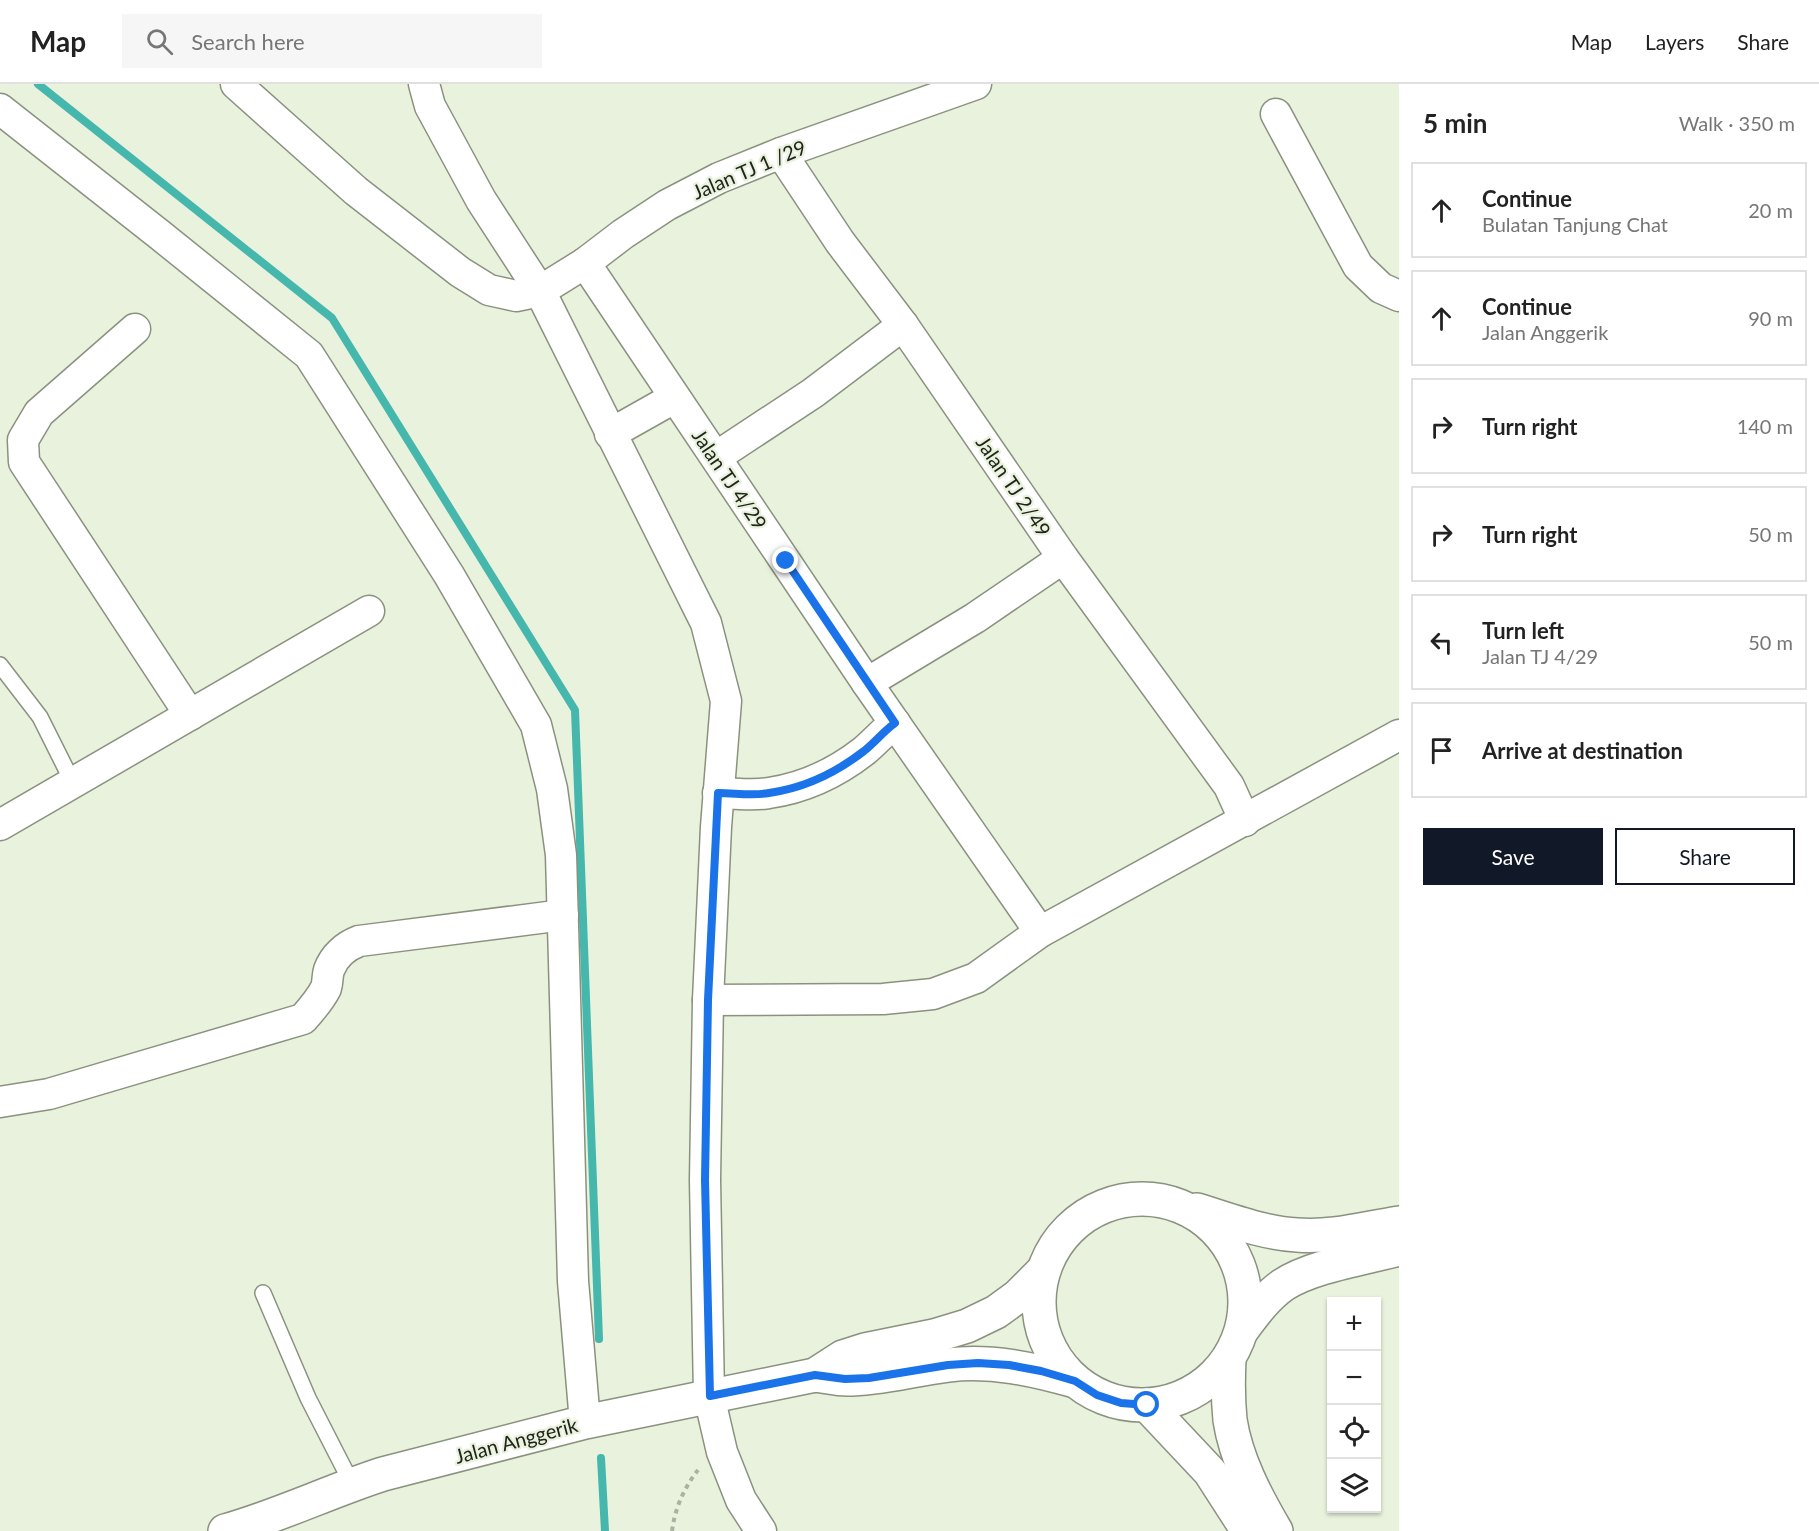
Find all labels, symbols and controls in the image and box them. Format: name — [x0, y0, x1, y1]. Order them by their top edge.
search box — [122, 14, 542, 68]
text: Map — [30, 24, 86, 58]
icon: search — [143, 25, 176, 58]
text: Search here — [191, 28, 305, 55]
text: Map — [1571, 29, 1612, 54]
text: Layers — [1645, 29, 1704, 54]
text: Share — [1737, 29, 1789, 54]
text: 5 min — [1423, 107, 1487, 139]
text: Walk · 350 m — [1679, 111, 1795, 135]
street label: Jalan TJ 1 /29 — [688, 134, 810, 204]
text: Continue — [1482, 185, 1572, 212]
icon: ahead — [1425, 194, 1458, 227]
text: 20 m — [1748, 198, 1793, 222]
text: Bulatan Tanjung Chat — [1482, 212, 1668, 236]
text: Continue — [1482, 293, 1572, 320]
icon: ahead — [1425, 302, 1458, 335]
text: 90 m — [1748, 306, 1793, 330]
text: Jalan Anggerik — [1482, 320, 1608, 344]
icon: right — [1425, 410, 1458, 443]
text: Turn right — [1482, 413, 1577, 440]
text: 140 m — [1737, 414, 1793, 438]
street label: Jalan TJ 4/29 — [688, 424, 772, 534]
street label: Jalan TJ 2/49 — [972, 431, 1056, 541]
icon: right — [1425, 518, 1458, 551]
text: Turn right — [1482, 521, 1577, 548]
text: 50 m — [1748, 522, 1793, 546]
route end — [772, 547, 798, 573]
text: Turn left — [1482, 617, 1564, 644]
icon: left — [1425, 626, 1458, 659]
text: 50 m — [1748, 630, 1793, 654]
text: Jalan TJ 4/29 — [1482, 644, 1598, 668]
icon: arrive — [1425, 734, 1458, 767]
text: Arrive at destination — [1482, 737, 1683, 764]
button: Save — [1423, 828, 1603, 885]
button: Share — [1615, 828, 1795, 885]
map controls — [1327, 1297, 1381, 1513]
button: + — [1327, 1297, 1381, 1351]
button: − — [1327, 1351, 1381, 1405]
route start — [1133, 1391, 1159, 1417]
button: locate — [1327, 1405, 1381, 1459]
street label: Jalan Anggerik — [452, 1412, 581, 1468]
button: layers — [1327, 1459, 1381, 1513]

